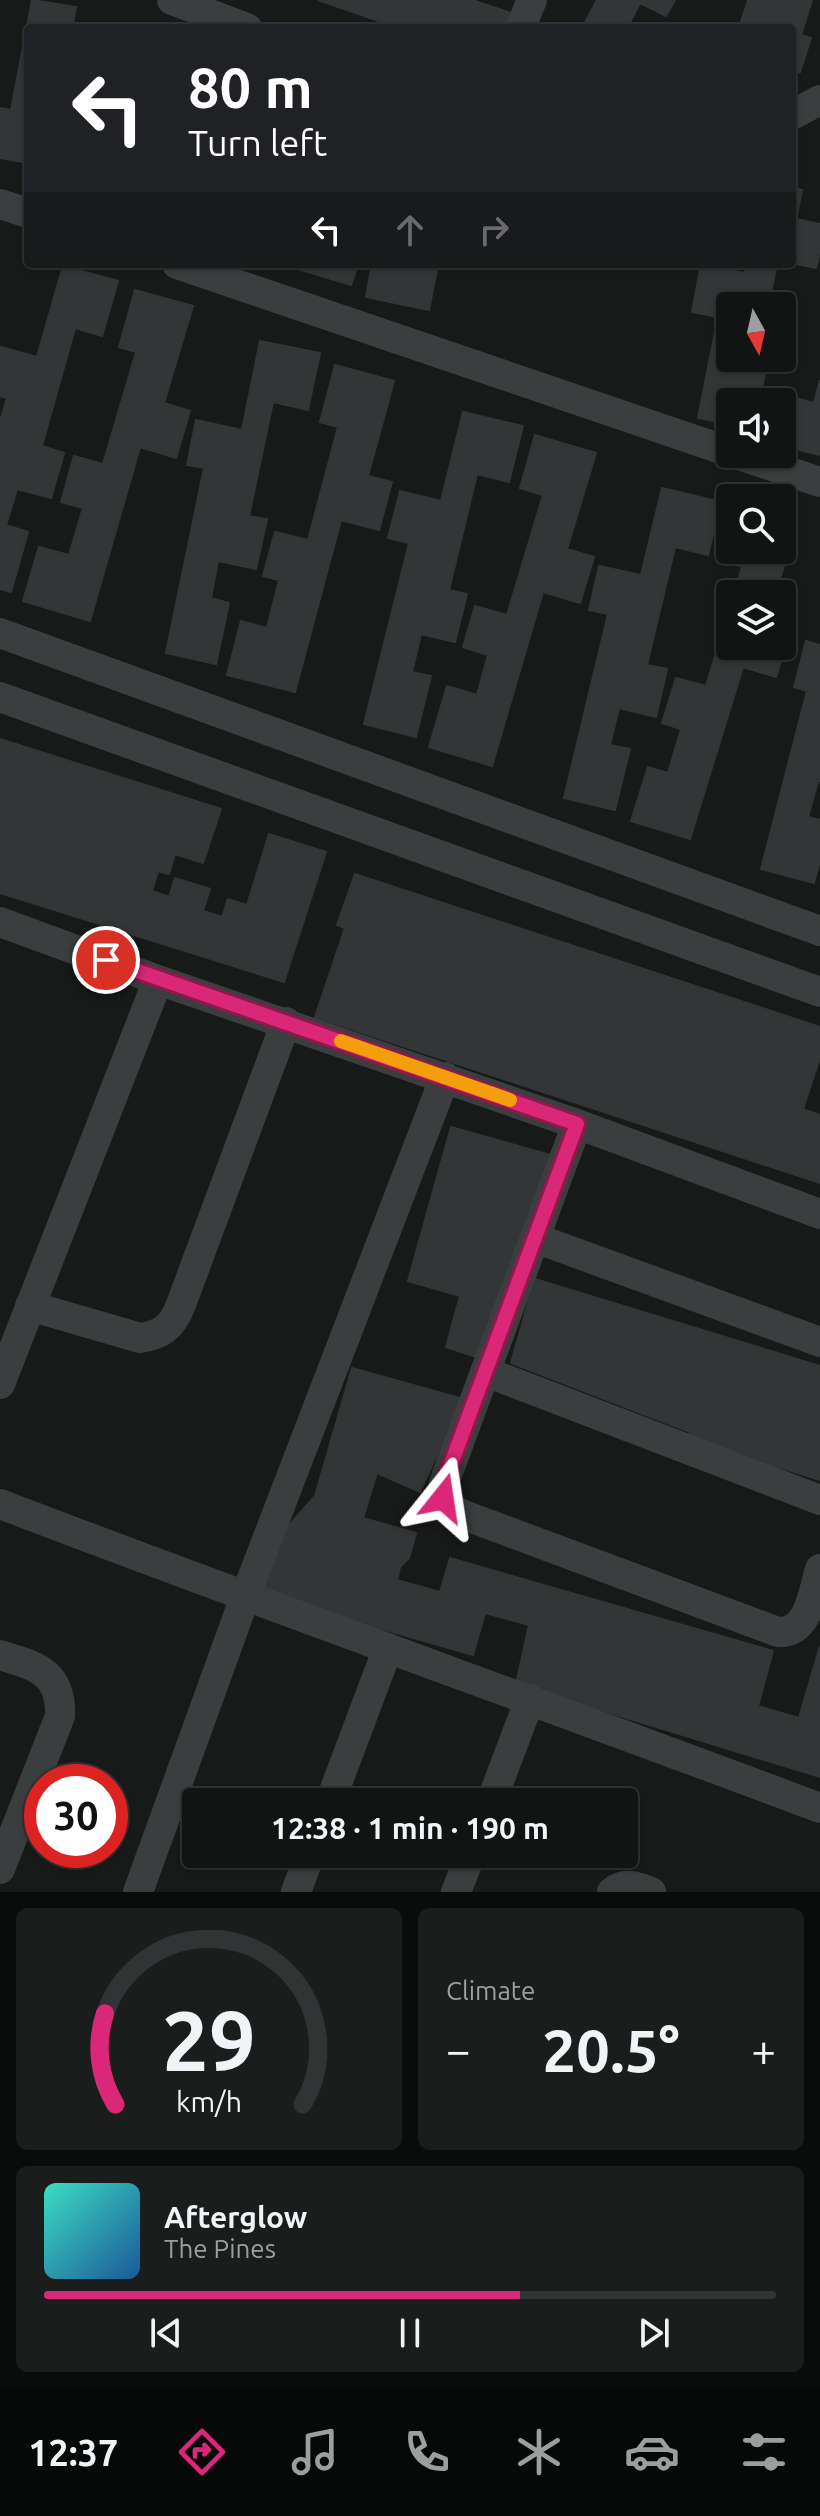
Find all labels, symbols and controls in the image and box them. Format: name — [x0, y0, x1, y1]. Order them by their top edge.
icon: left — [56, 56, 160, 160]
text: 80 m — [188, 56, 313, 119]
text: Turn left — [188, 122, 327, 163]
icon: left — [304, 208, 348, 252]
icon: ahead — [388, 208, 432, 252]
icon: right — [472, 208, 516, 252]
north arrow — [716, 292, 796, 372]
map controls — [716, 292, 796, 660]
button: sound — [716, 388, 796, 468]
button: search — [716, 484, 796, 564]
button: layers — [716, 580, 796, 660]
pin — [72, 926, 140, 994]
icon: arrive — [84, 938, 128, 982]
position arrow — [401, 1456, 485, 1540]
speed limit sign: 30 — [24, 1764, 128, 1868]
text: 12:38 · 1 min · 190 m — [271, 1811, 549, 1845]
text: Climate — [446, 1976, 535, 2005]
text: 29 — [162, 1993, 256, 2087]
text: 20.5° — [542, 2016, 680, 2083]
text: − — [446, 2025, 471, 2074]
text: + — [751, 2025, 776, 2074]
text: km/h — [176, 2085, 242, 2117]
text: Afterglow — [164, 2200, 307, 2234]
text: The Pines — [164, 2234, 276, 2263]
icon: previous — [144, 2311, 188, 2355]
icon: pause — [388, 2311, 432, 2355]
icon: next — [632, 2311, 676, 2355]
icon: directions — [174, 2424, 230, 2480]
icon: music — [287, 2424, 343, 2480]
icon: phone — [399, 2424, 455, 2480]
icon: climate — [511, 2424, 567, 2480]
icon: car — [624, 2424, 680, 2480]
icon: filters — [736, 2424, 792, 2480]
text: 12:37 — [28, 2432, 118, 2473]

